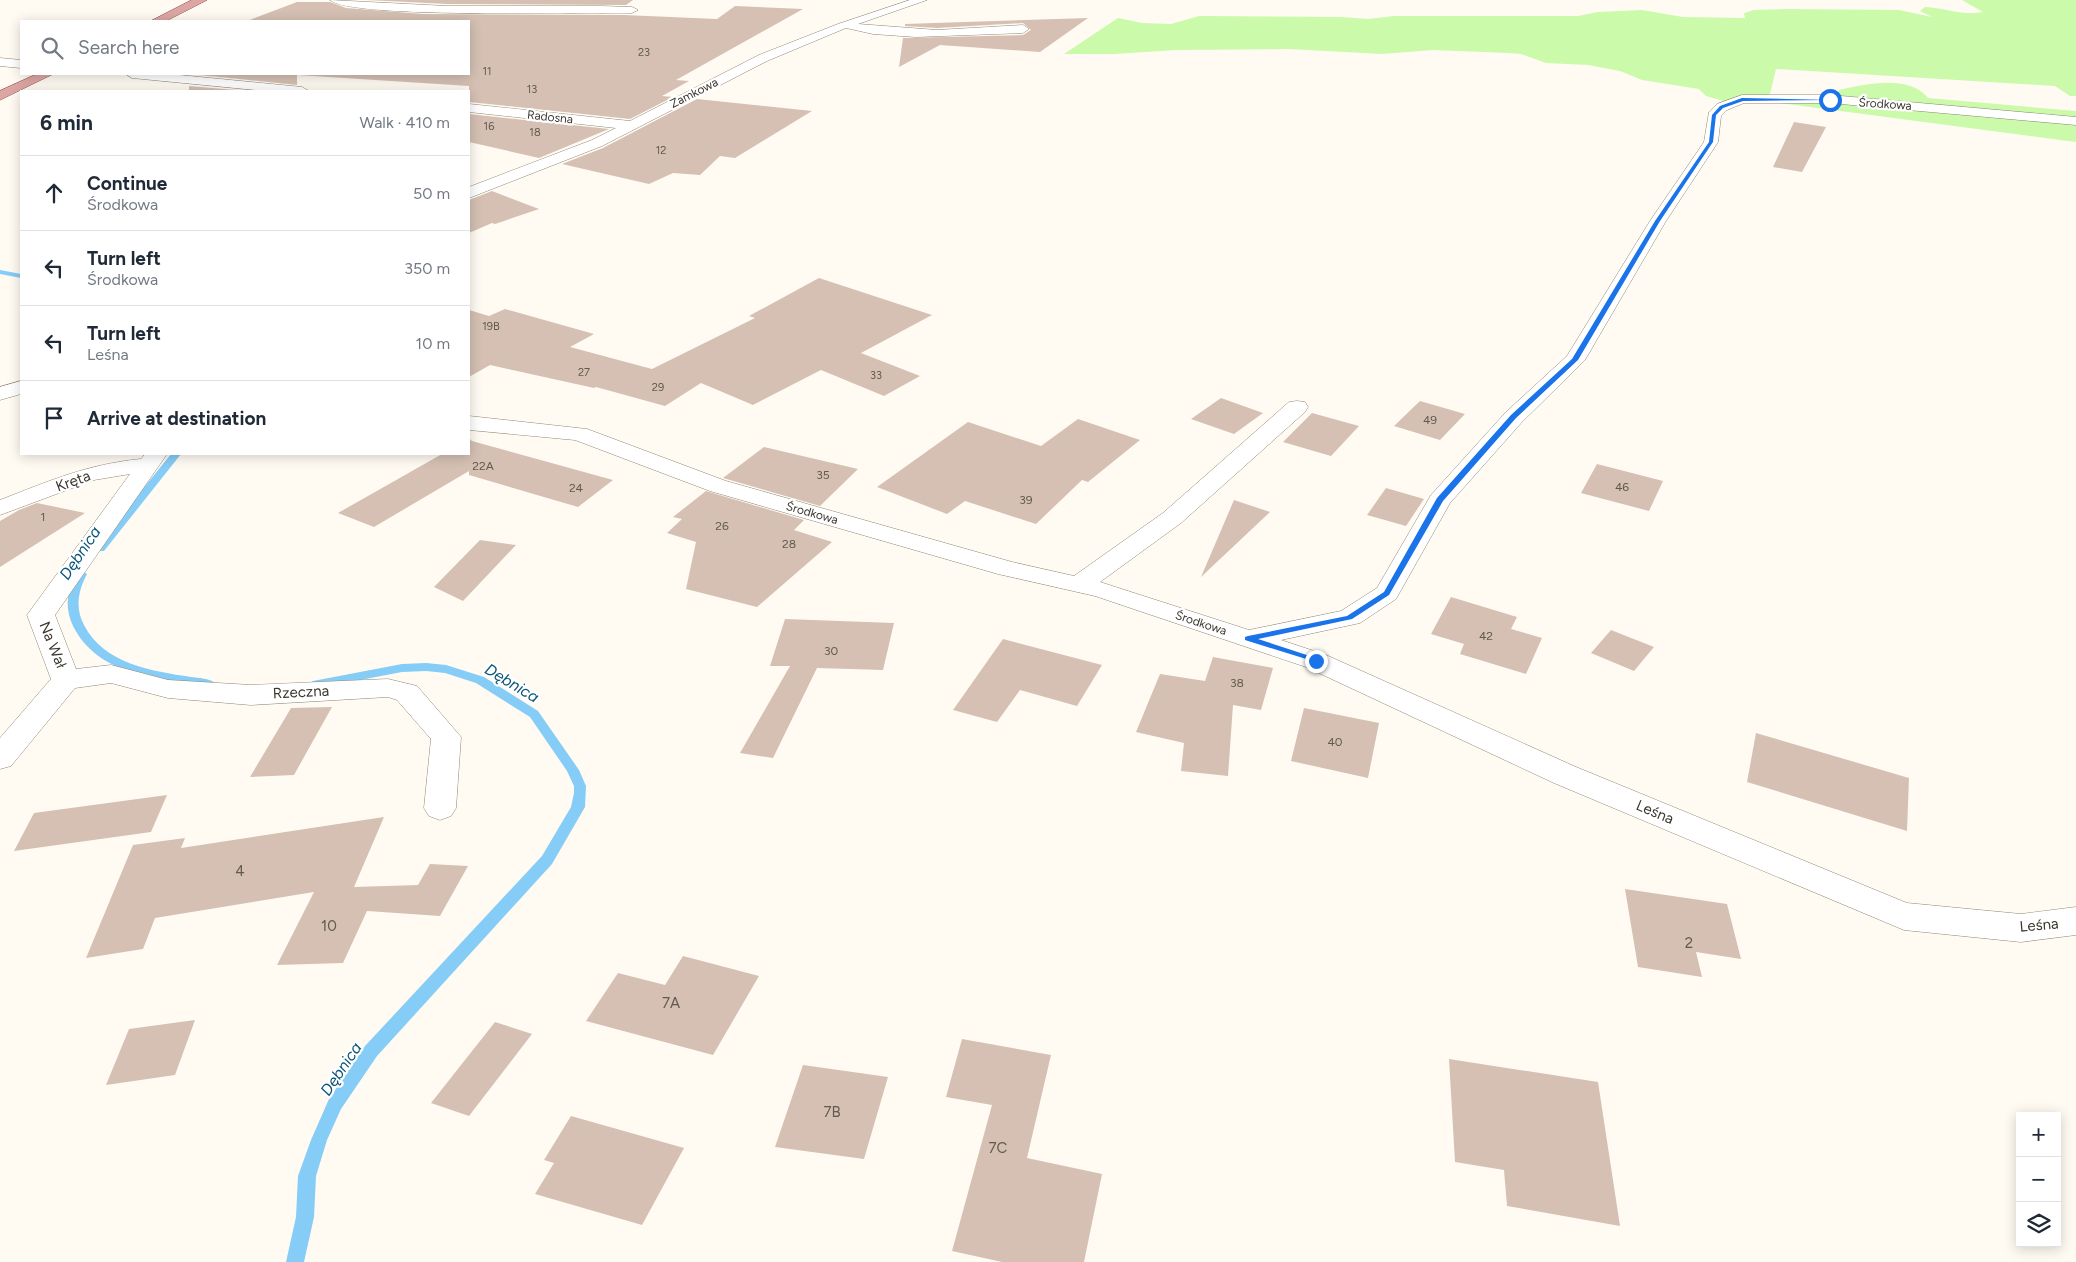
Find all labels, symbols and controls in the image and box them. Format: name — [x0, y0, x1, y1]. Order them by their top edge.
search box — [20, 20, 470, 75]
icon: search — [38, 34, 66, 62]
text: Search here — [78, 36, 180, 59]
house number: 23 — [638, 46, 650, 59]
house number: 11 — [482, 65, 492, 78]
street label: Zamkowa — [668, 75, 720, 111]
house number: 13 — [527, 83, 537, 96]
route start — [1819, 89, 1842, 112]
street label: Środkowa — [1858, 95, 1912, 113]
street label: Radosna — [526, 108, 574, 126]
text: 6 min — [40, 110, 93, 135]
text: Walk · 410 m — [360, 113, 450, 132]
house number: 16 — [484, 120, 494, 133]
house number: 18 — [529, 126, 541, 139]
house number: 12 — [656, 144, 666, 157]
text: Continue — [87, 172, 167, 195]
icon: ahead — [40, 179, 68, 207]
text: 50 m — [413, 184, 450, 203]
text: Środkowa — [87, 195, 158, 214]
text: Turn left — [87, 247, 161, 270]
icon: left — [40, 254, 68, 282]
text: 350 m — [404, 259, 450, 278]
text: Środkowa — [87, 270, 158, 289]
house number: 19B — [482, 320, 500, 333]
text: Turn left — [87, 322, 161, 345]
icon: left — [40, 329, 68, 357]
text: 10 m — [416, 334, 450, 353]
text: Leśna — [87, 345, 129, 364]
house number: 27 — [578, 366, 590, 379]
house number: 33 — [870, 369, 882, 382]
house number: 29 — [652, 381, 664, 394]
icon: arrive — [40, 404, 68, 432]
text: Arrive at destination — [87, 407, 266, 430]
house number: 49 — [1423, 413, 1437, 427]
house number: 22A — [472, 459, 494, 473]
street label: Kręta — [53, 466, 93, 496]
house number: 35 — [816, 468, 830, 482]
house number: 46 — [1615, 480, 1629, 494]
house number: 24 — [569, 481, 584, 495]
house number: 39 — [1019, 493, 1033, 507]
street label: Środkowa — [784, 499, 840, 527]
house number: 1 — [41, 510, 45, 524]
house number: 26 — [715, 519, 729, 533]
water label: Dębnica — [55, 523, 105, 583]
house number: 28 — [782, 537, 796, 551]
street label: Środkowa — [1173, 608, 1229, 638]
street label: Na Wał — [36, 619, 70, 671]
house number: 42 — [1479, 629, 1493, 643]
house number: 30 — [824, 644, 838, 658]
route end — [1305, 650, 1328, 673]
water label: Dębnica — [481, 659, 543, 707]
house number: 38 — [1230, 676, 1244, 690]
street label: Rzeczna — [272, 682, 330, 702]
house number: 40 — [1327, 735, 1343, 749]
street label: Leśna — [1634, 796, 1676, 828]
house number: 4 — [235, 862, 245, 880]
street label: Leśna — [2019, 914, 2059, 936]
house number: 10 — [321, 917, 337, 935]
house number: 2 — [1685, 934, 1693, 952]
house number: 7A — [662, 994, 680, 1012]
water label: Dębnica — [316, 1039, 366, 1099]
house number: 7B — [823, 1103, 841, 1121]
map controls — [2016, 1112, 2061, 1247]
button: + — [2016, 1112, 2061, 1157]
house number: 7C — [989, 1139, 1008, 1157]
button: − — [2016, 1157, 2061, 1202]
button: layers — [2016, 1202, 2061, 1247]

